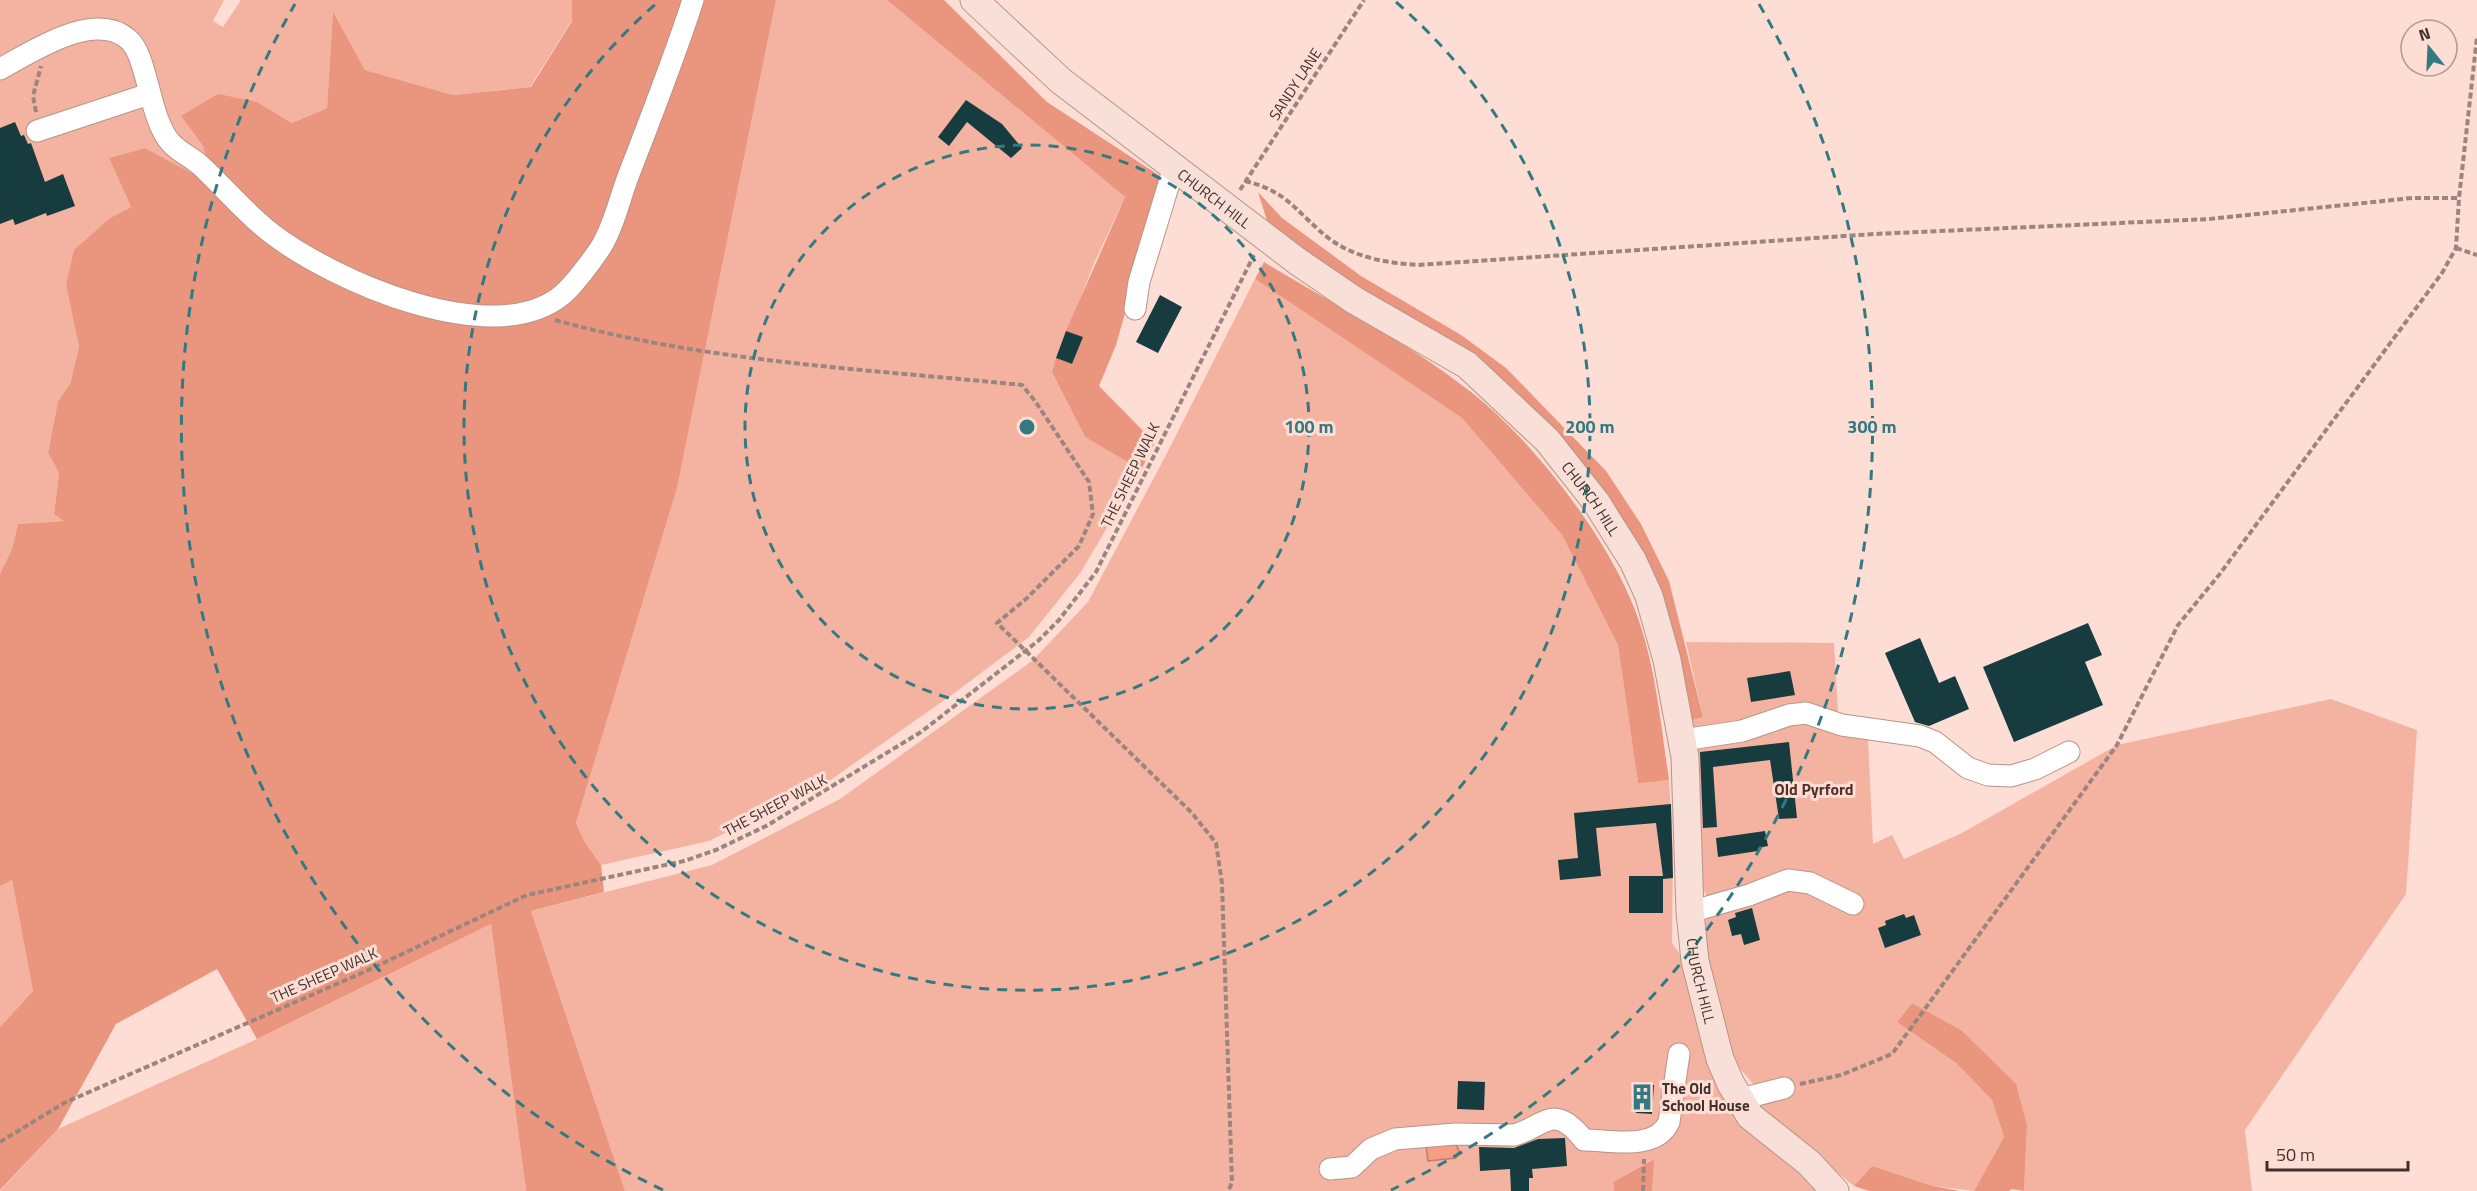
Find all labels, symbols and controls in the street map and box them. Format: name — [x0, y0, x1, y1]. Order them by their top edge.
north arrow — [2399, 18, 2459, 78]
text: N — [2415, 21, 2433, 47]
street label: SANDY LANE — [1263, 43, 1327, 125]
street label: CHURCH HILL — [1173, 163, 1256, 234]
text: 100 m — [1284, 413, 1334, 440]
text: 200 m — [1565, 413, 1615, 440]
text: 300 m — [1847, 413, 1897, 440]
centre of rings — [1017, 417, 1037, 437]
street label: THE SHEEP WALK — [1095, 418, 1166, 531]
street label: CHURCH HILL — [1556, 456, 1626, 540]
street label: THE SHEEP WALK — [719, 768, 831, 842]
district label: Old Pyrford — [1774, 777, 1854, 801]
street label: CHURCH HILL — [1681, 937, 1722, 1026]
street label: THE SHEEP WALK — [267, 941, 381, 1009]
place label: The Old School House — [1662, 1077, 1750, 1117]
building icon: The Old School House — [1627, 1082, 1657, 1112]
scale bar — [2267, 1134, 2408, 1172]
text: 50 m — [2276, 1141, 2315, 1168]

